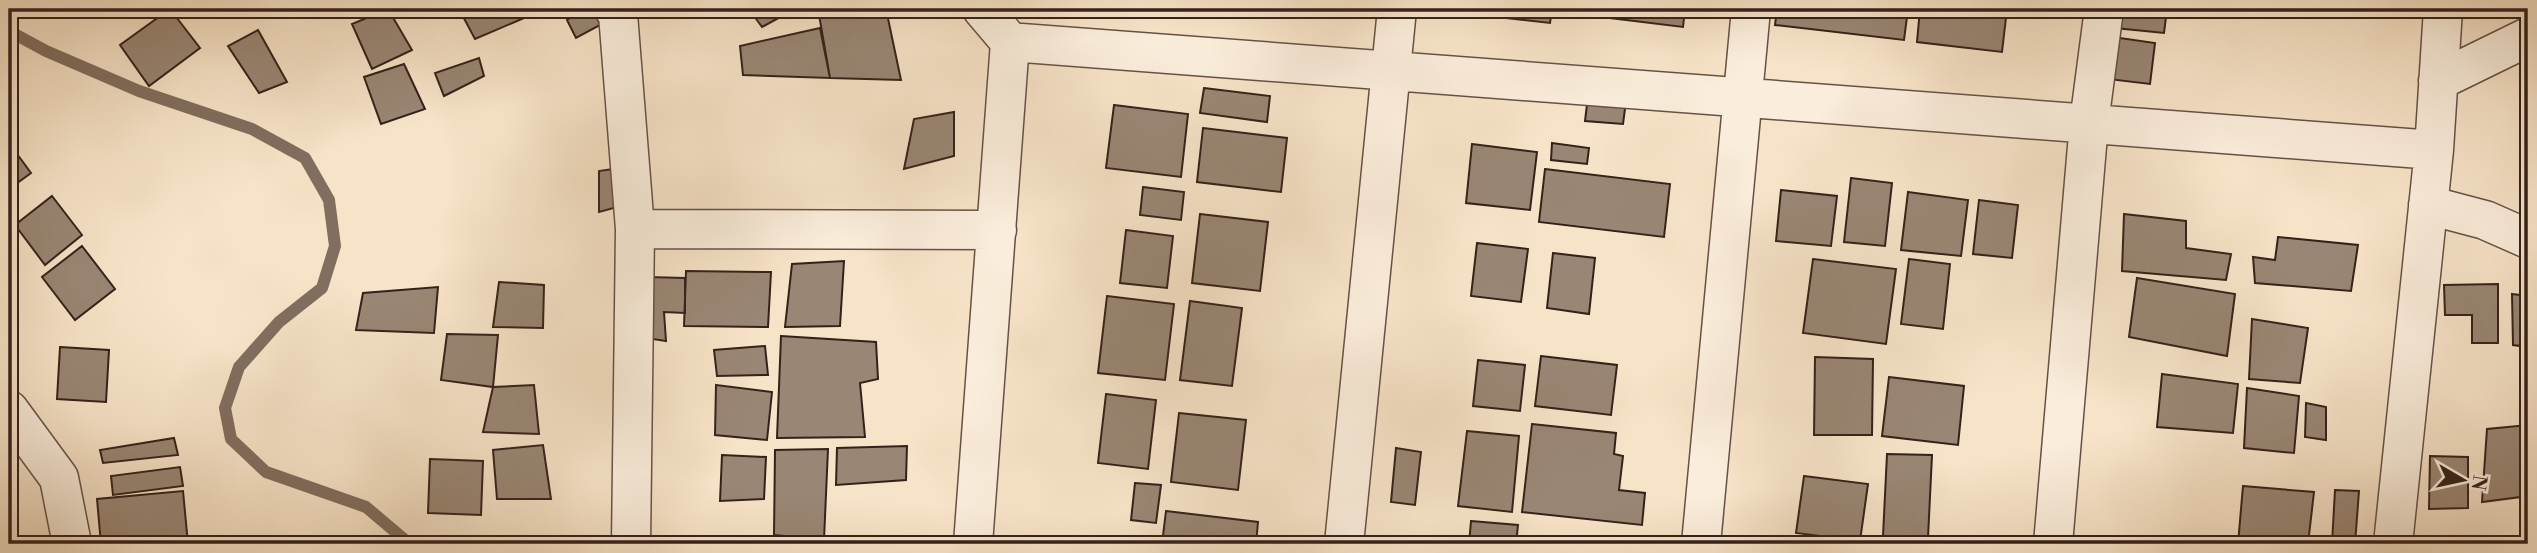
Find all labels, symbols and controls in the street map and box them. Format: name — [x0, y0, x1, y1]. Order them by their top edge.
north arrow — [2428, 444, 2498, 514]
text: N — [2466, 473, 2492, 492]

